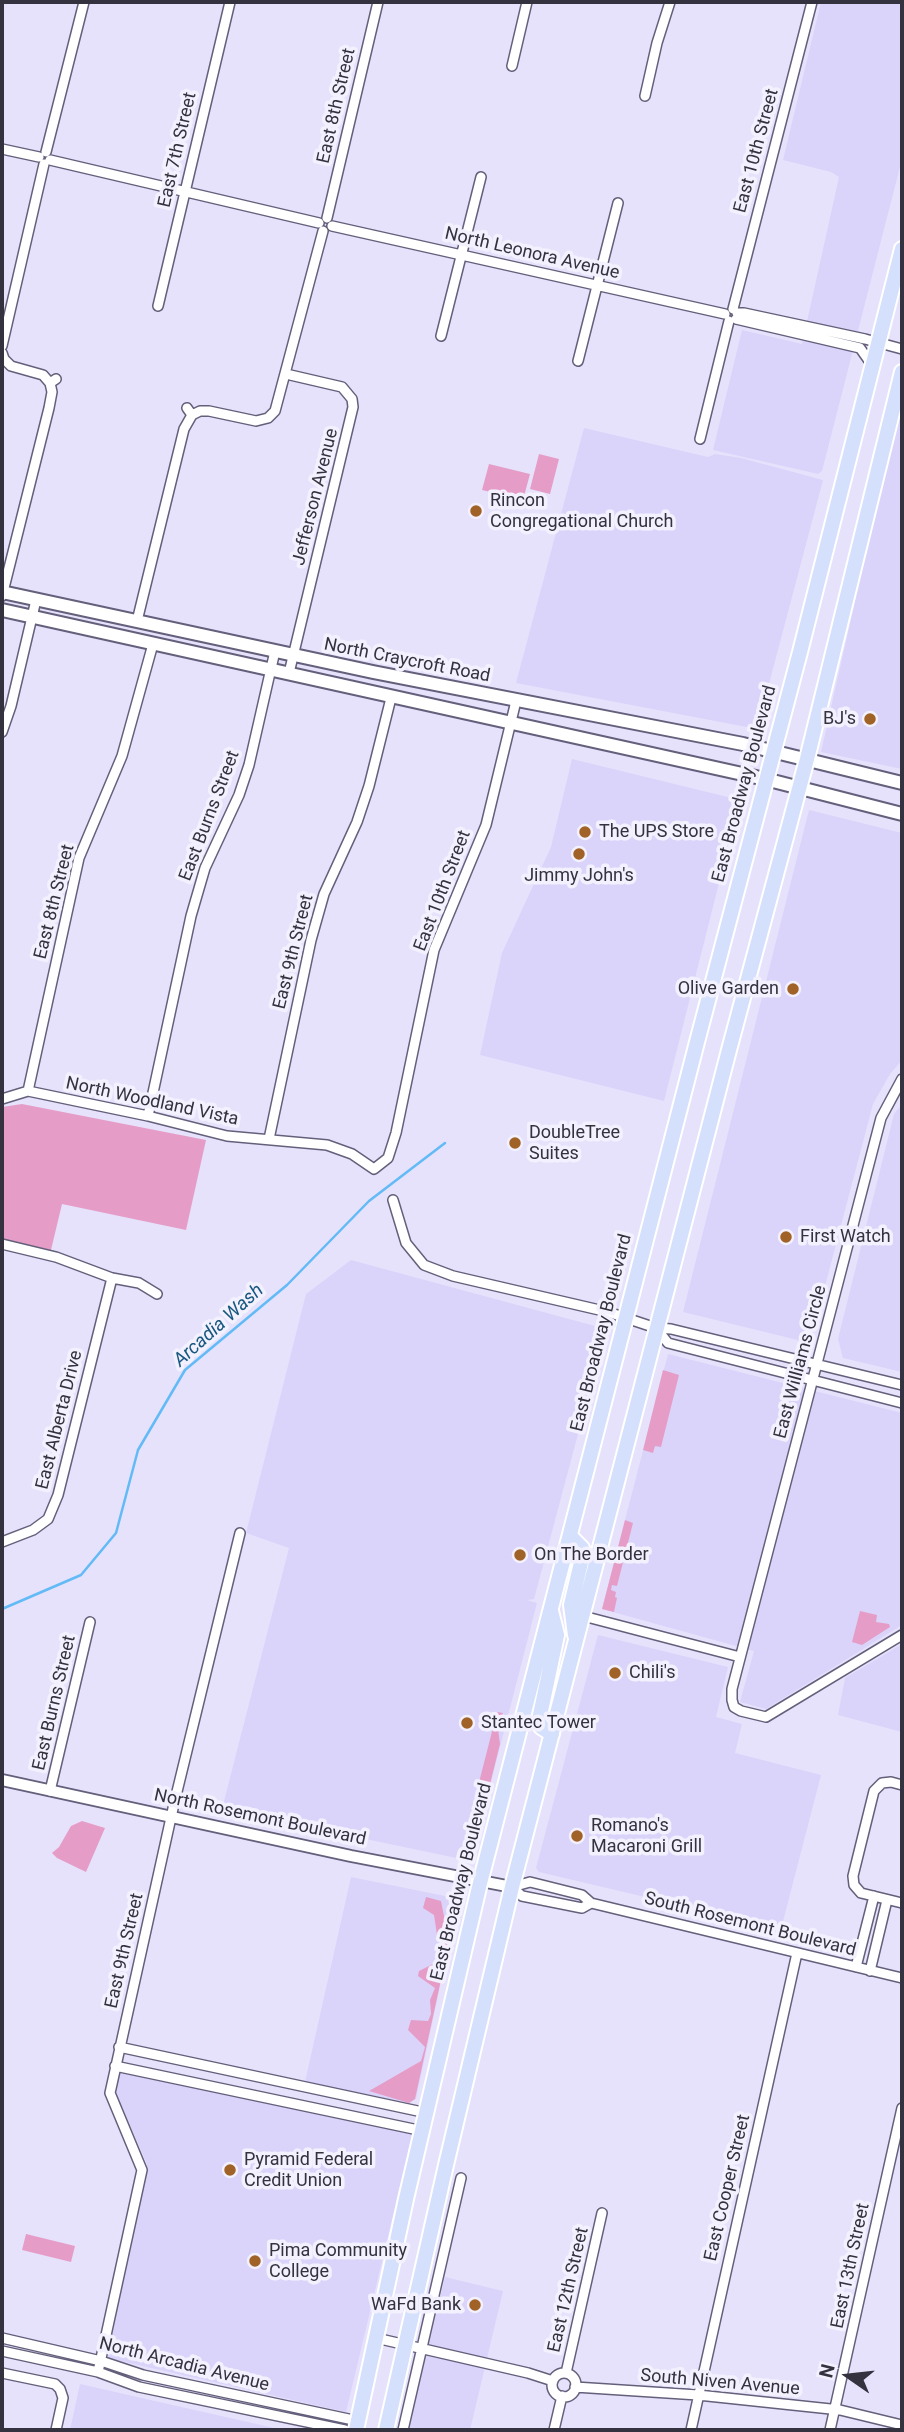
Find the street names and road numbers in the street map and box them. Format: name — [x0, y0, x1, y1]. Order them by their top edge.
street label: East 8th Street — [313, 46, 361, 166]
street label: East 10th Street — [730, 87, 784, 215]
street label: East 7th Street — [154, 90, 202, 210]
street label: North Leonora Avenue — [443, 223, 621, 285]
street label: Jefferson Avenue — [289, 426, 343, 568]
street label: North Craycroft Road — [322, 634, 492, 688]
street label: East Broadway Boulevard — [708, 683, 782, 885]
street label: East Burns Street — [175, 748, 245, 884]
street label: East 10th Street — [410, 828, 476, 954]
street label: East 8th Street — [30, 842, 80, 962]
street label: East 9th Street — [269, 892, 319, 1012]
street label: North Woodland Vista — [64, 1073, 240, 1131]
street label: East Broadway Boulevard — [567, 1232, 637, 1434]
street label: East Williams Circle — [770, 1283, 832, 1441]
street label: East Alberta Drive — [32, 1348, 88, 1492]
street label: East Burns Street — [29, 1633, 81, 1773]
street label: East Broadway Boulevard — [427, 1781, 497, 1983]
street label: North Rosemont Boulevard — [152, 1785, 368, 1851]
street label: South Rosemont Boulevard — [642, 1888, 858, 1962]
street label: East 9th Street — [101, 1891, 149, 2011]
street label: East Cooper Street — [701, 2113, 755, 2263]
street label: East 13th Street — [827, 2201, 875, 2331]
street label: East 12th Street — [544, 2225, 594, 2355]
street label: North Arcadia Avenue — [97, 2333, 271, 2397]
street label: South Niven Avenue — [639, 2365, 801, 2401]

